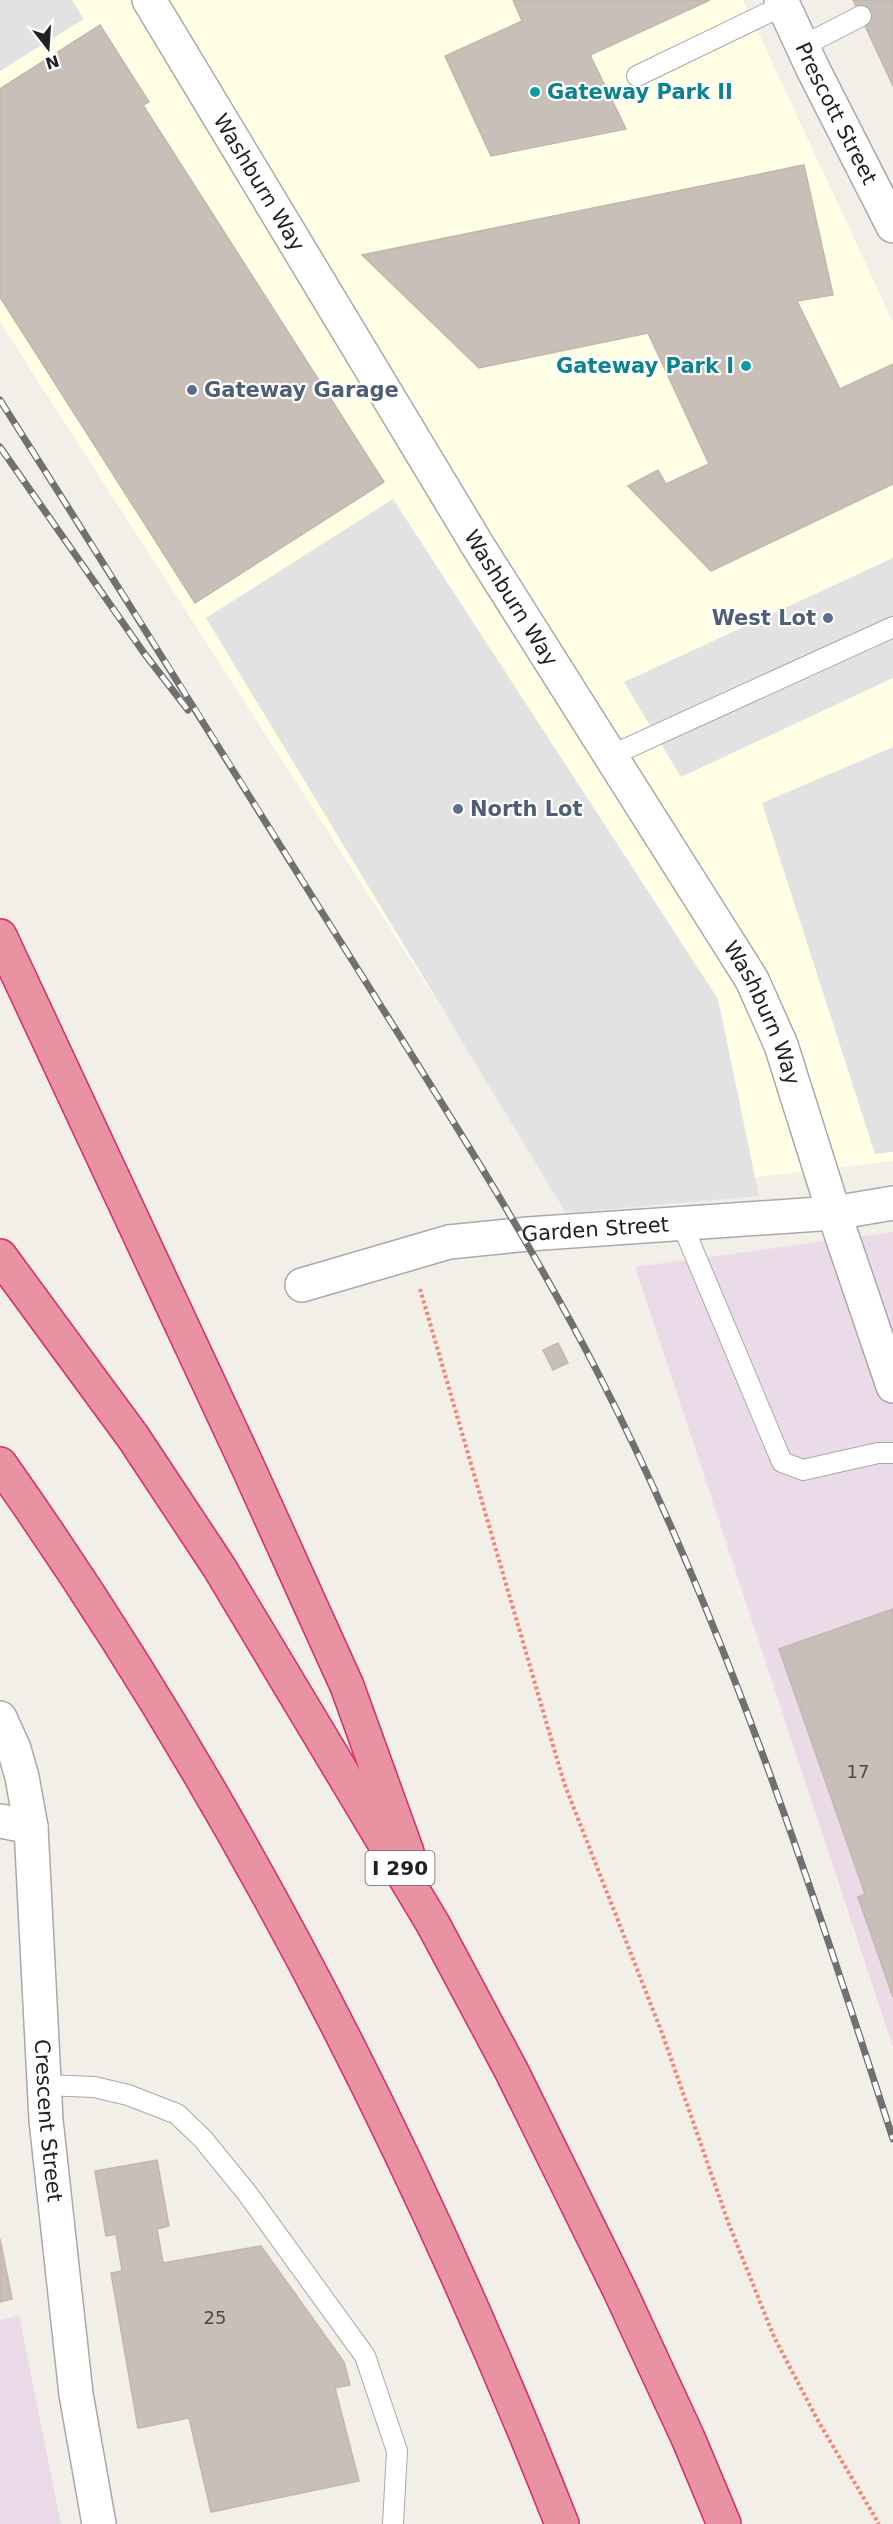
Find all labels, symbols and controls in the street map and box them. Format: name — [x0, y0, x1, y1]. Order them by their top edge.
north arrow — [18, 18, 78, 78]
street label: Prescott Street — [790, 39, 882, 188]
text: N — [43, 51, 61, 73]
place label: Gateway Park II — [547, 80, 733, 104]
marker: Gateway Park II — [528, 85, 542, 99]
street label: Washburn Way — [208, 109, 310, 256]
place label: Gateway Park I — [556, 354, 734, 378]
marker: Gateway Park I — [739, 359, 753, 373]
place label: Gateway Garage — [204, 378, 399, 402]
marker: Gateway Garage — [185, 383, 199, 397]
street label: Washburn Way — [459, 526, 563, 670]
place label: West Lot — [712, 606, 816, 630]
marker: West Lot — [821, 611, 835, 625]
place label: North Lot — [470, 797, 583, 821]
marker: North Lot — [451, 802, 465, 816]
street label: Washburn Way — [718, 937, 805, 1088]
street label: Garden Street — [521, 1212, 670, 1246]
house number: 17 — [847, 1761, 869, 1782]
road number: I 290 — [366, 1851, 434, 1885]
street label: Crescent Street — [30, 2039, 67, 2203]
house number: 25 — [204, 2307, 226, 2328]

